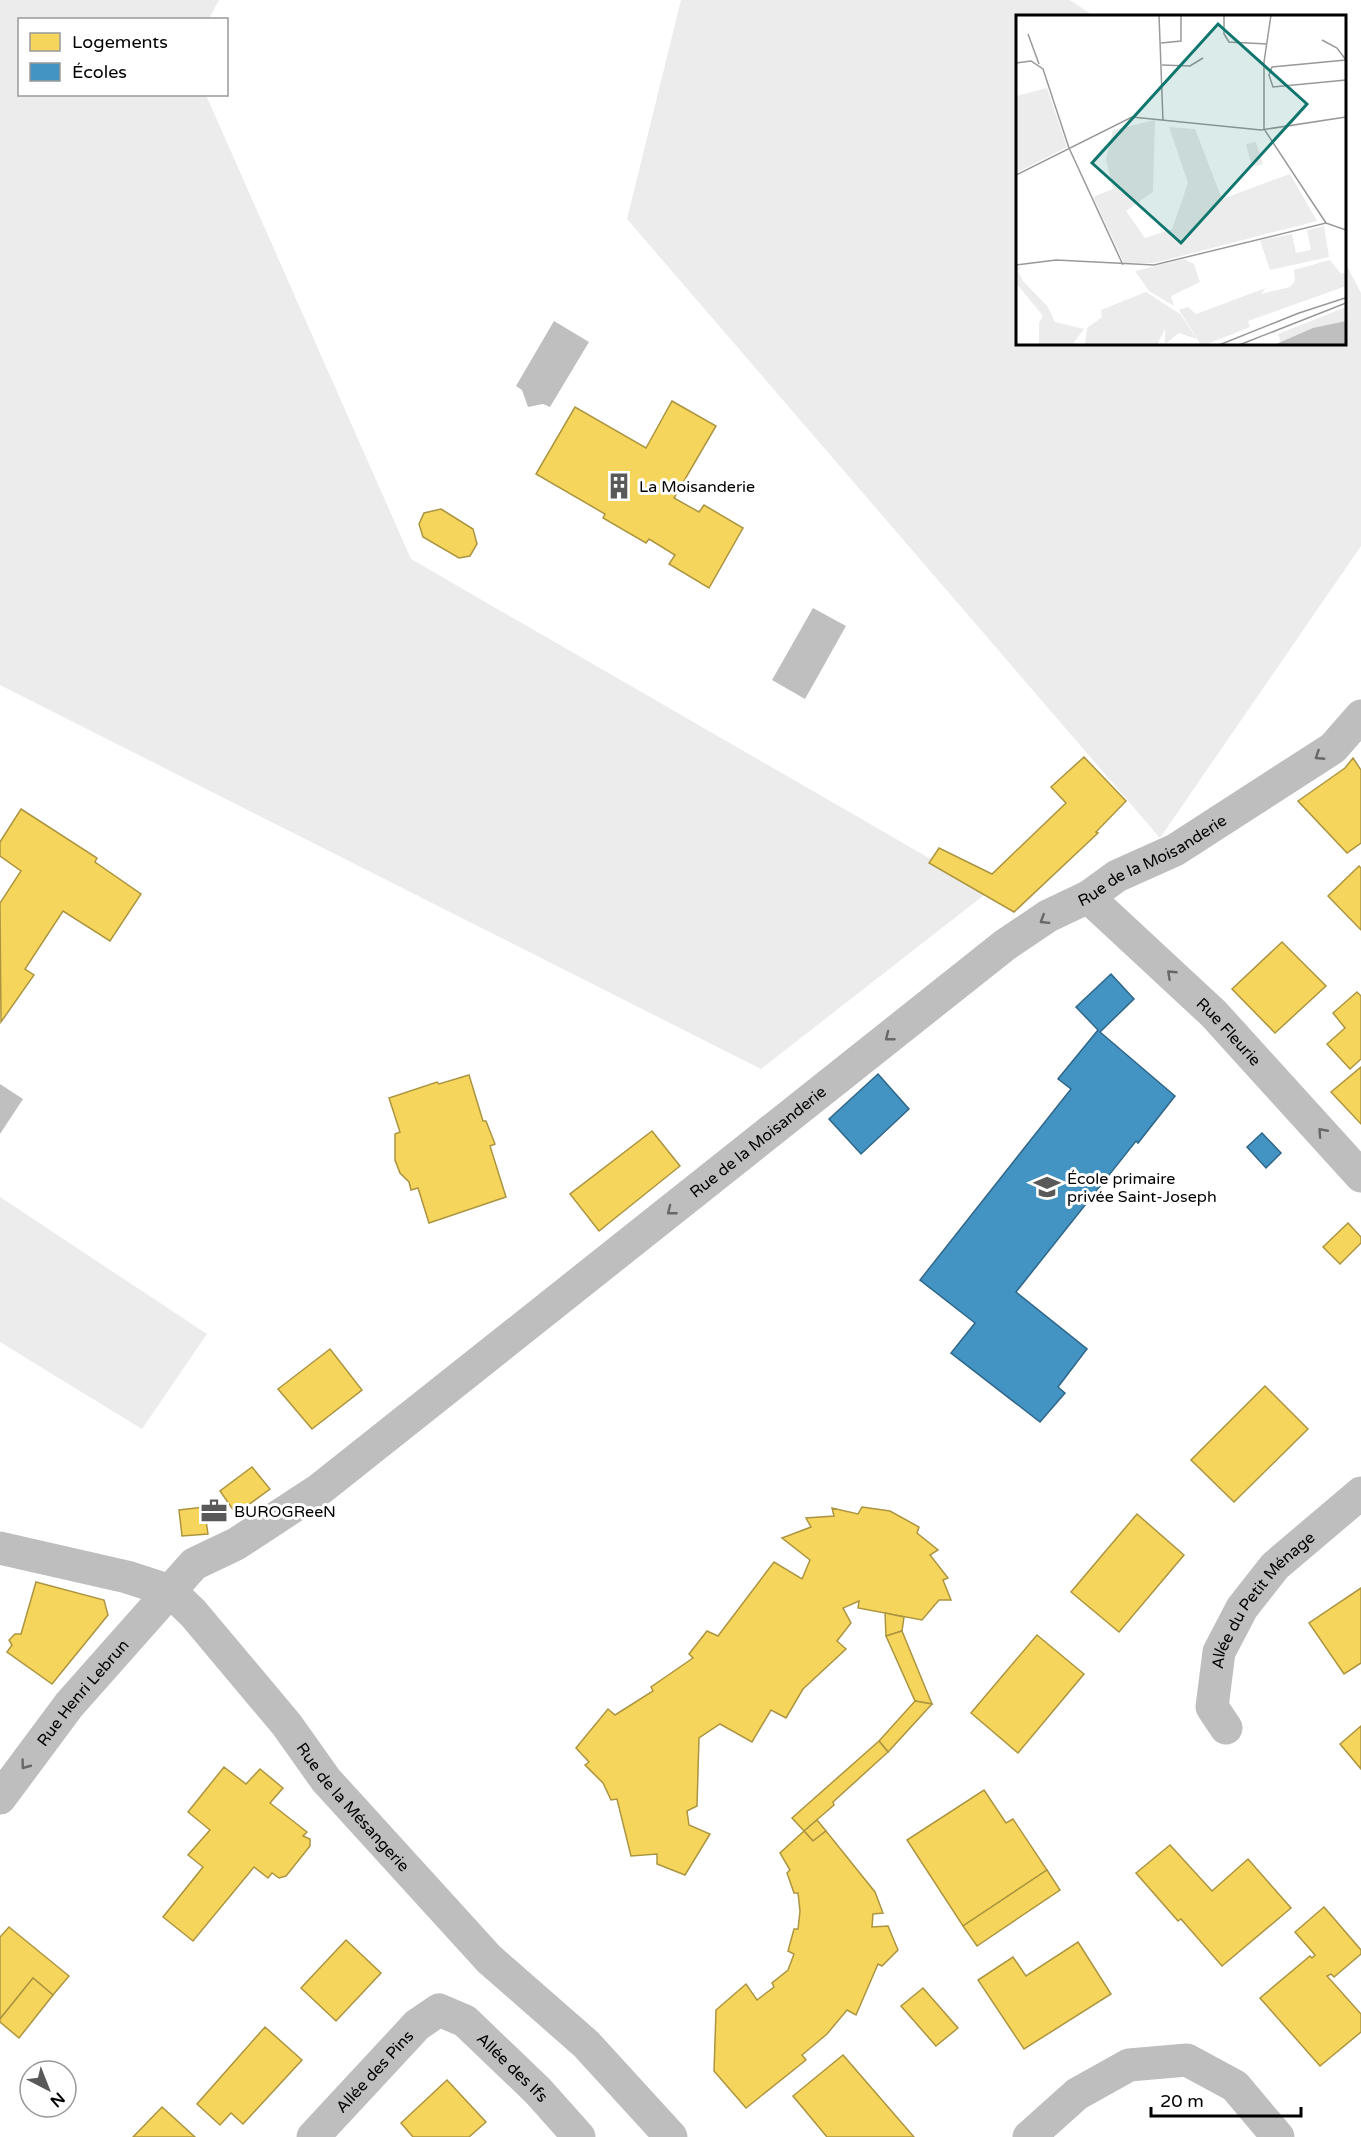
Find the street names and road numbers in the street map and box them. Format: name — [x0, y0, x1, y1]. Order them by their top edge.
street label: Rue de la Moisanderie — [1075, 810, 1230, 911]
street label: Rue Fleurie — [1192, 994, 1265, 1070]
street label: Rue de la Moisanderie — [686, 1082, 831, 1203]
street label: Allée du Petit Ménage — [1208, 1528, 1319, 1670]
street label: Rue Henri Lebrun — [33, 1636, 134, 1751]
street label: Rue de la Mésangerie — [292, 1739, 413, 1876]
street label: Allée des Pins — [332, 2026, 418, 2117]
street label: Allée des Ifs — [472, 2029, 552, 2106]

